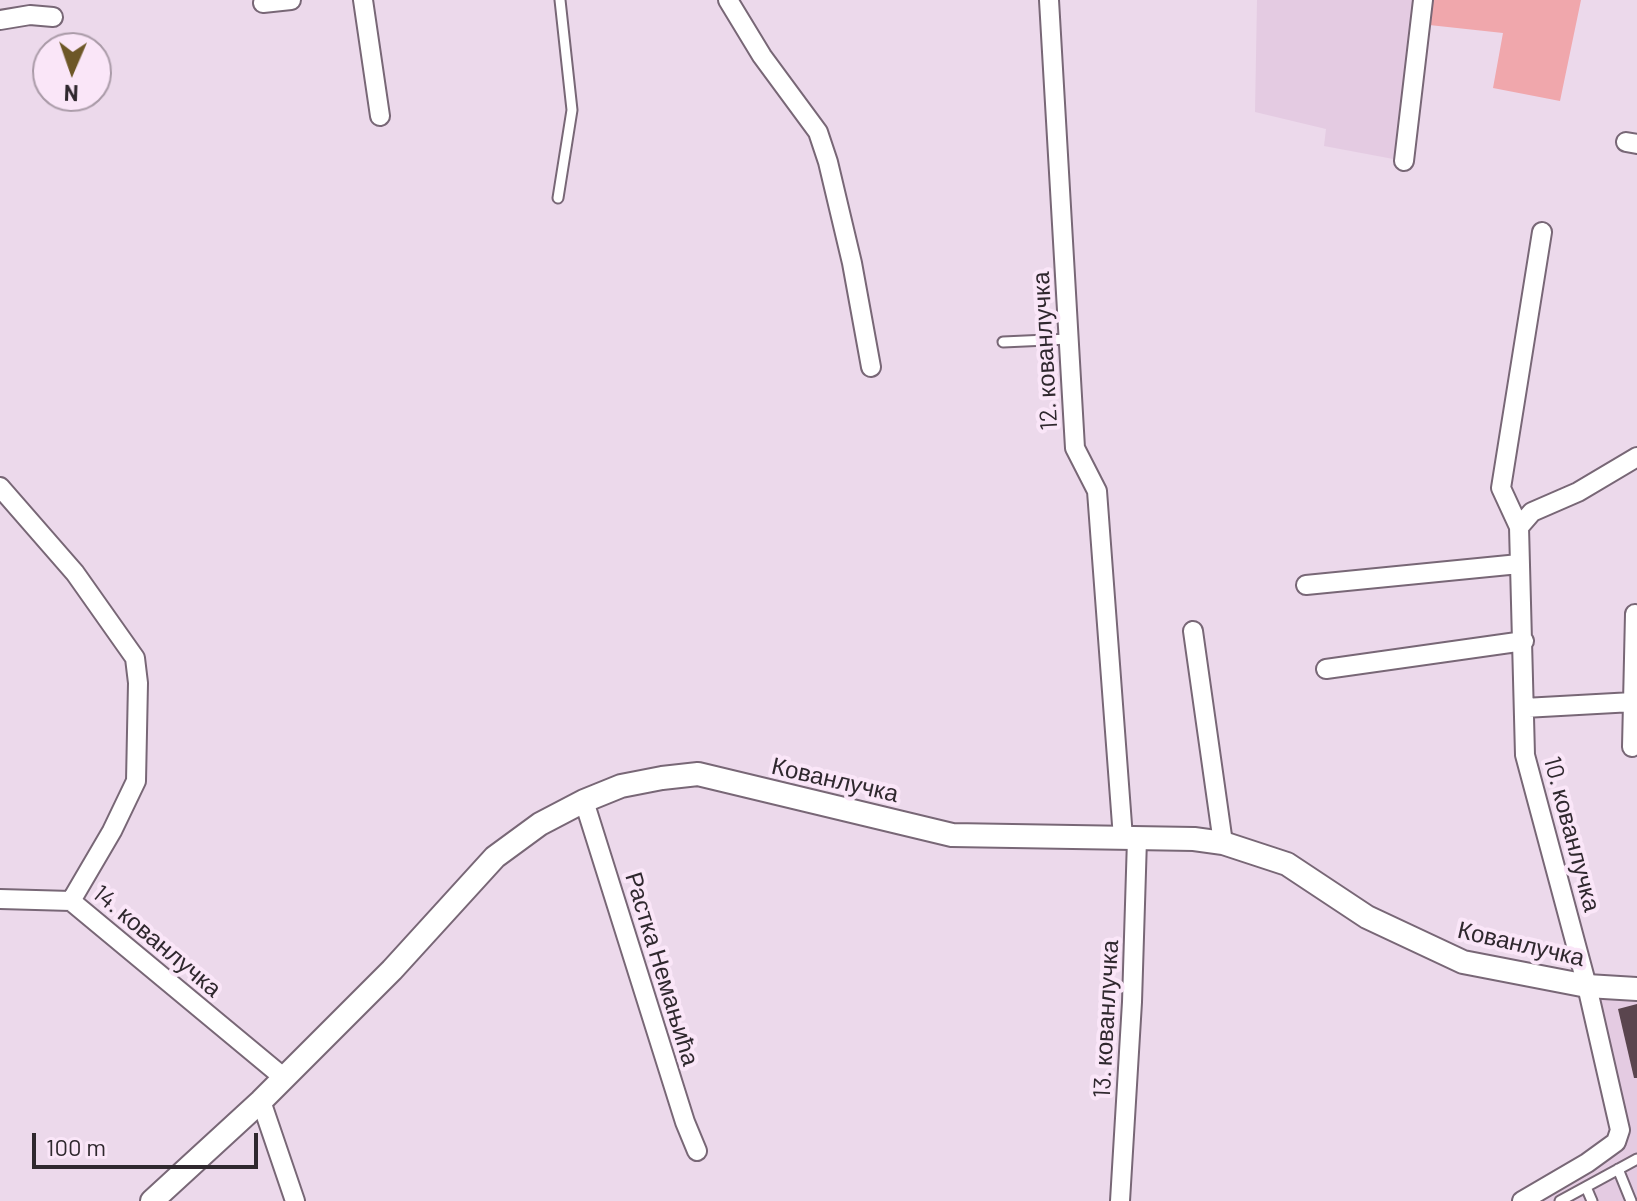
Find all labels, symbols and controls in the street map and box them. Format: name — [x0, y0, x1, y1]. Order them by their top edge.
north arrow — [32, 32, 112, 112]
text: N — [63, 81, 79, 107]
street label: 12. кованлучка — [1026, 271, 1064, 431]
street label: Кованлучка — [769, 751, 901, 809]
street label: 10. кованлучка — [1537, 753, 1607, 915]
street label: Растка Немањића — [619, 869, 705, 1069]
street label: 14. кованлучка — [87, 879, 227, 1003]
street label: Кованлучка — [1455, 915, 1587, 973]
street label: 13. кованлучка — [1087, 939, 1125, 1099]
scale bar — [36, 1117, 262, 1167]
text: 100 m — [46, 1132, 106, 1161]

